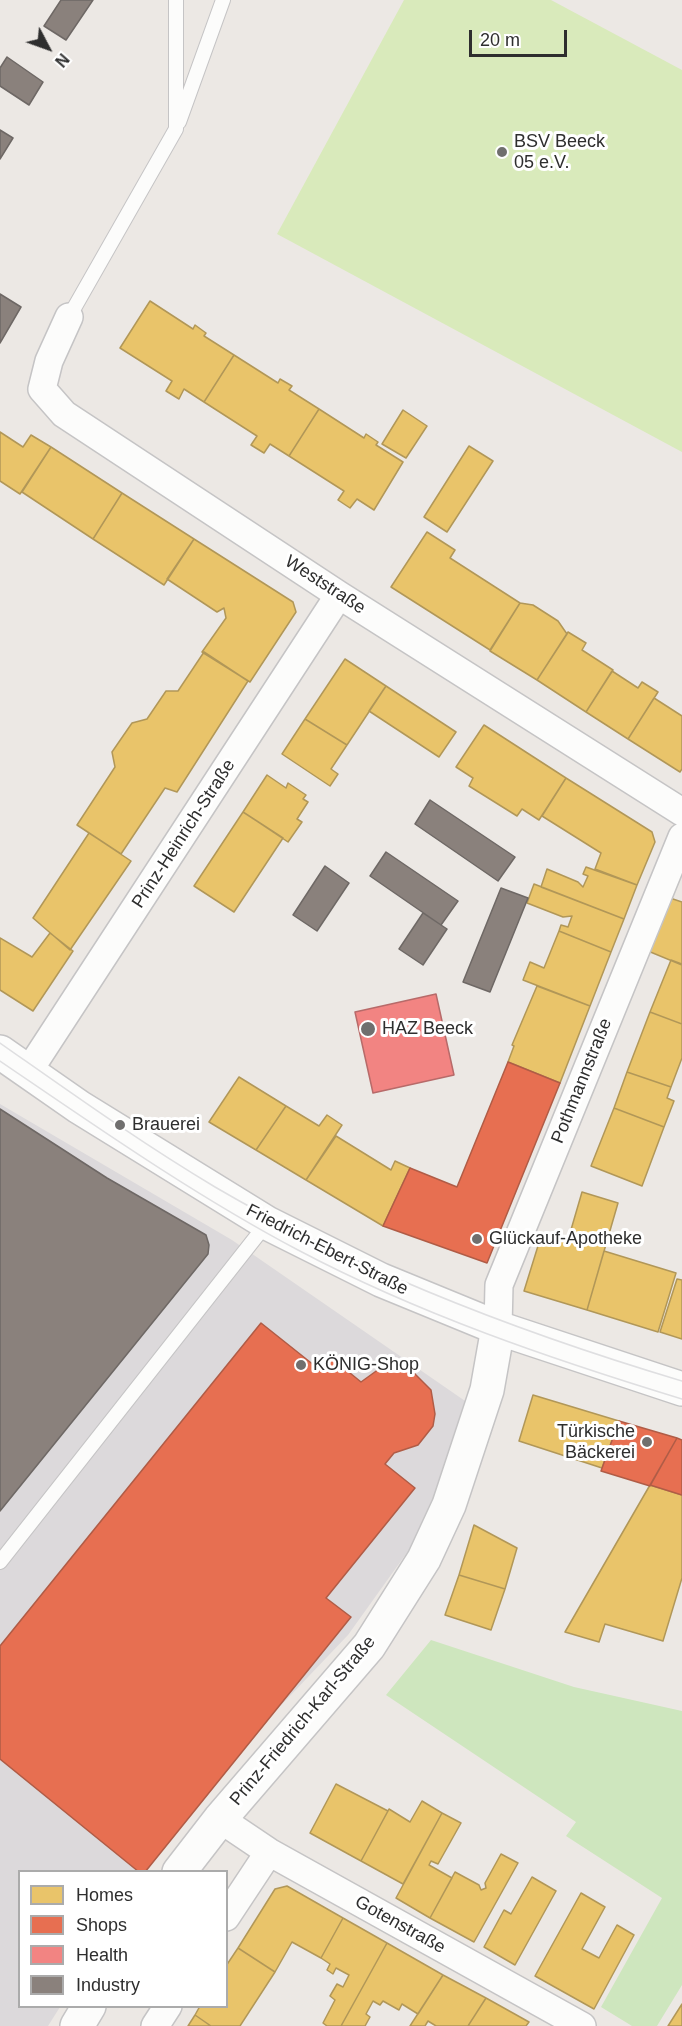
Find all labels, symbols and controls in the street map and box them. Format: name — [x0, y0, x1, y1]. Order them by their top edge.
north arrow — [18, 18, 78, 78]
scale bar — [472, 18, 570, 56]
text: 20 m — [480, 30, 520, 50]
text: N — [52, 50, 72, 70]
place label: BSV Beeck 05 e.V. — [514, 131, 605, 174]
marker: BSV Beeck 05 e.V. — [495, 145, 509, 159]
street label: Weststraße — [281, 551, 369, 619]
street label: Prinz-Heinrich-Straße — [128, 756, 240, 912]
street label: Pothmannstraße — [547, 1015, 617, 1147]
place label: HAZ Beeck — [382, 1018, 473, 1040]
marker: HAZ Beeck — [359, 1020, 377, 1038]
place label: Brauerei — [132, 1114, 200, 1136]
marker: Brauerei — [113, 1118, 127, 1132]
street label: Friedrich-Ebert-Straße — [242, 1200, 412, 1300]
place label: Glückauf-Apotheke — [489, 1228, 642, 1250]
marker: Glückauf-Apotheke — [470, 1232, 484, 1246]
place label: KÖNIG-Shop — [313, 1354, 419, 1376]
marker: KÖNIG-Shop — [294, 1358, 308, 1372]
place label: Türkische Bäckerei — [557, 1421, 635, 1464]
marker: Türkische Bäckerei — [640, 1435, 654, 1449]
street label: Prinz-Friedrich-Karl-Straße — [226, 1632, 380, 1810]
legend — [18, 1870, 228, 2008]
text: Homes — [76, 1885, 133, 1905]
street label: Gotenstraße — [351, 1891, 449, 1959]
text: Shops — [76, 1915, 127, 1935]
text: Health — [76, 1945, 128, 1965]
text: Industry — [76, 1975, 140, 1995]

